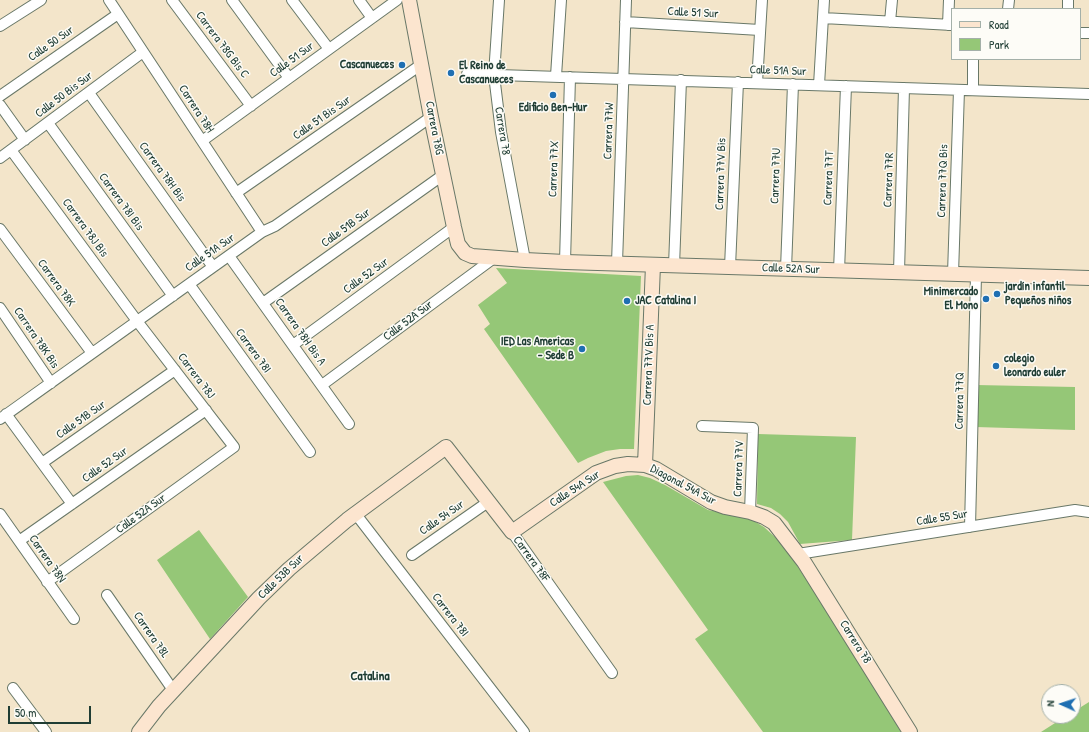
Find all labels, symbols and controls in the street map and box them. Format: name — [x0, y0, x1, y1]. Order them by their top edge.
street label: Calle 51 Sur — [667, 4, 719, 22]
legend — [951, 8, 1081, 60]
street label: Carrera 78G Bis C — [192, 9, 252, 81]
text: Road — [989, 16, 1009, 33]
street label: Calle 50 Sur — [26, 23, 76, 65]
text: Park — [989, 36, 1009, 53]
street label: Calle 51 Sur — [267, 39, 317, 81]
place label: Cascanueces — [340, 58, 394, 72]
place label: El Reino de Cascanueces — [459, 59, 513, 87]
marker: Cascanueces — [397, 60, 407, 70]
street label: Calle 51A Sur — [749, 63, 807, 79]
marker: El Reino de Cascanueces — [446, 68, 456, 78]
street label: Calle 50 Bis Sur — [32, 69, 96, 121]
street label: Carrera 78H — [175, 82, 217, 136]
marker: Edificio Ben-Hur — [548, 90, 558, 100]
street label: Calle 51 Bis Sur — [290, 93, 354, 143]
street label: Carrera 78G — [422, 100, 446, 156]
place label: Edificio Ben-Hur — [519, 101, 587, 115]
street label: Carrera 77W — [601, 102, 617, 160]
street label: Carrera 78 — [491, 106, 513, 156]
street label: Carrera 77V Bis — [713, 138, 729, 210]
street label: Carrera 78H Bis — [136, 139, 188, 205]
street label: Carrera 77X — [546, 141, 562, 197]
street label: Carrera 77Q Bis — [935, 144, 951, 218]
street label: Carrera 77U — [768, 148, 784, 204]
street label: Carrera 77T — [821, 150, 837, 206]
street label: Carrera 77R — [881, 152, 897, 208]
street label: Carrera 78I Bis — [95, 170, 147, 234]
street label: Carrera 78J Bis — [59, 196, 111, 260]
street label: Calle 51B Sur — [319, 205, 373, 251]
street label: Calle 51A Sur — [183, 231, 237, 275]
street label: Calle 52 Sur — [341, 255, 391, 297]
street label: Carrera 78K — [34, 257, 78, 309]
street label: Calle 52A Sur — [762, 261, 820, 277]
place label: jardín infantil Pequeños niños — [1005, 280, 1071, 308]
place label: Minimercado El Mono — [924, 285, 978, 313]
marker: jardín infantil Pequeños niños — [992, 289, 1002, 299]
place label: JAC Catalina I — [635, 294, 696, 308]
marker: Minimercado El Mono — [981, 294, 991, 304]
street label: Carrera 78H Bis A — [271, 296, 329, 368]
marker: JAC Catalina I — [622, 296, 632, 306]
street label: Calle 52A Sur — [380, 298, 436, 344]
street label: Carrera 78K Bis — [10, 305, 62, 371]
street label: Carrera 77V Bis A — [640, 324, 658, 406]
street label: Carrera 78I — [232, 326, 274, 376]
place label: IED Las Americas - Sede B — [501, 335, 574, 363]
marker: IED Las Americas - Sede B — [577, 344, 587, 354]
street label: Carrera 78J — [174, 351, 218, 401]
place label: colegio leonardo euler — [1004, 352, 1066, 380]
marker: colegio leonardo euler — [991, 361, 1001, 371]
street label: Carrera 77Q — [952, 372, 968, 430]
street label: Calle 51B Sur — [53, 398, 109, 442]
street label: Carrera 77V — [731, 441, 747, 497]
street label: Calle 52 Sur — [79, 444, 131, 486]
street label: Diagonal 54A Sur — [648, 462, 718, 508]
street label: Calle 54A Sur — [547, 467, 603, 511]
street label: Calle 52A Sur — [113, 491, 169, 537]
street label: Calle 54 Sur — [417, 497, 467, 539]
street label: Calle 55 Sur — [915, 507, 969, 529]
street label: Carrera 78N — [25, 532, 69, 586]
street label: Carrera 78F — [510, 533, 552, 585]
street label: Calle 53B Sur — [255, 552, 307, 602]
street label: Carrera 78I — [429, 590, 471, 640]
street label: Carrera 78L — [130, 609, 172, 661]
street label: Carrera 78 — [836, 618, 874, 666]
district label: Catalina — [350, 669, 390, 685]
north arrow — [1041, 684, 1081, 724]
scale bar — [10, 698, 93, 724]
text: N — [1043, 700, 1057, 707]
text: 50 m — [15, 704, 36, 721]

